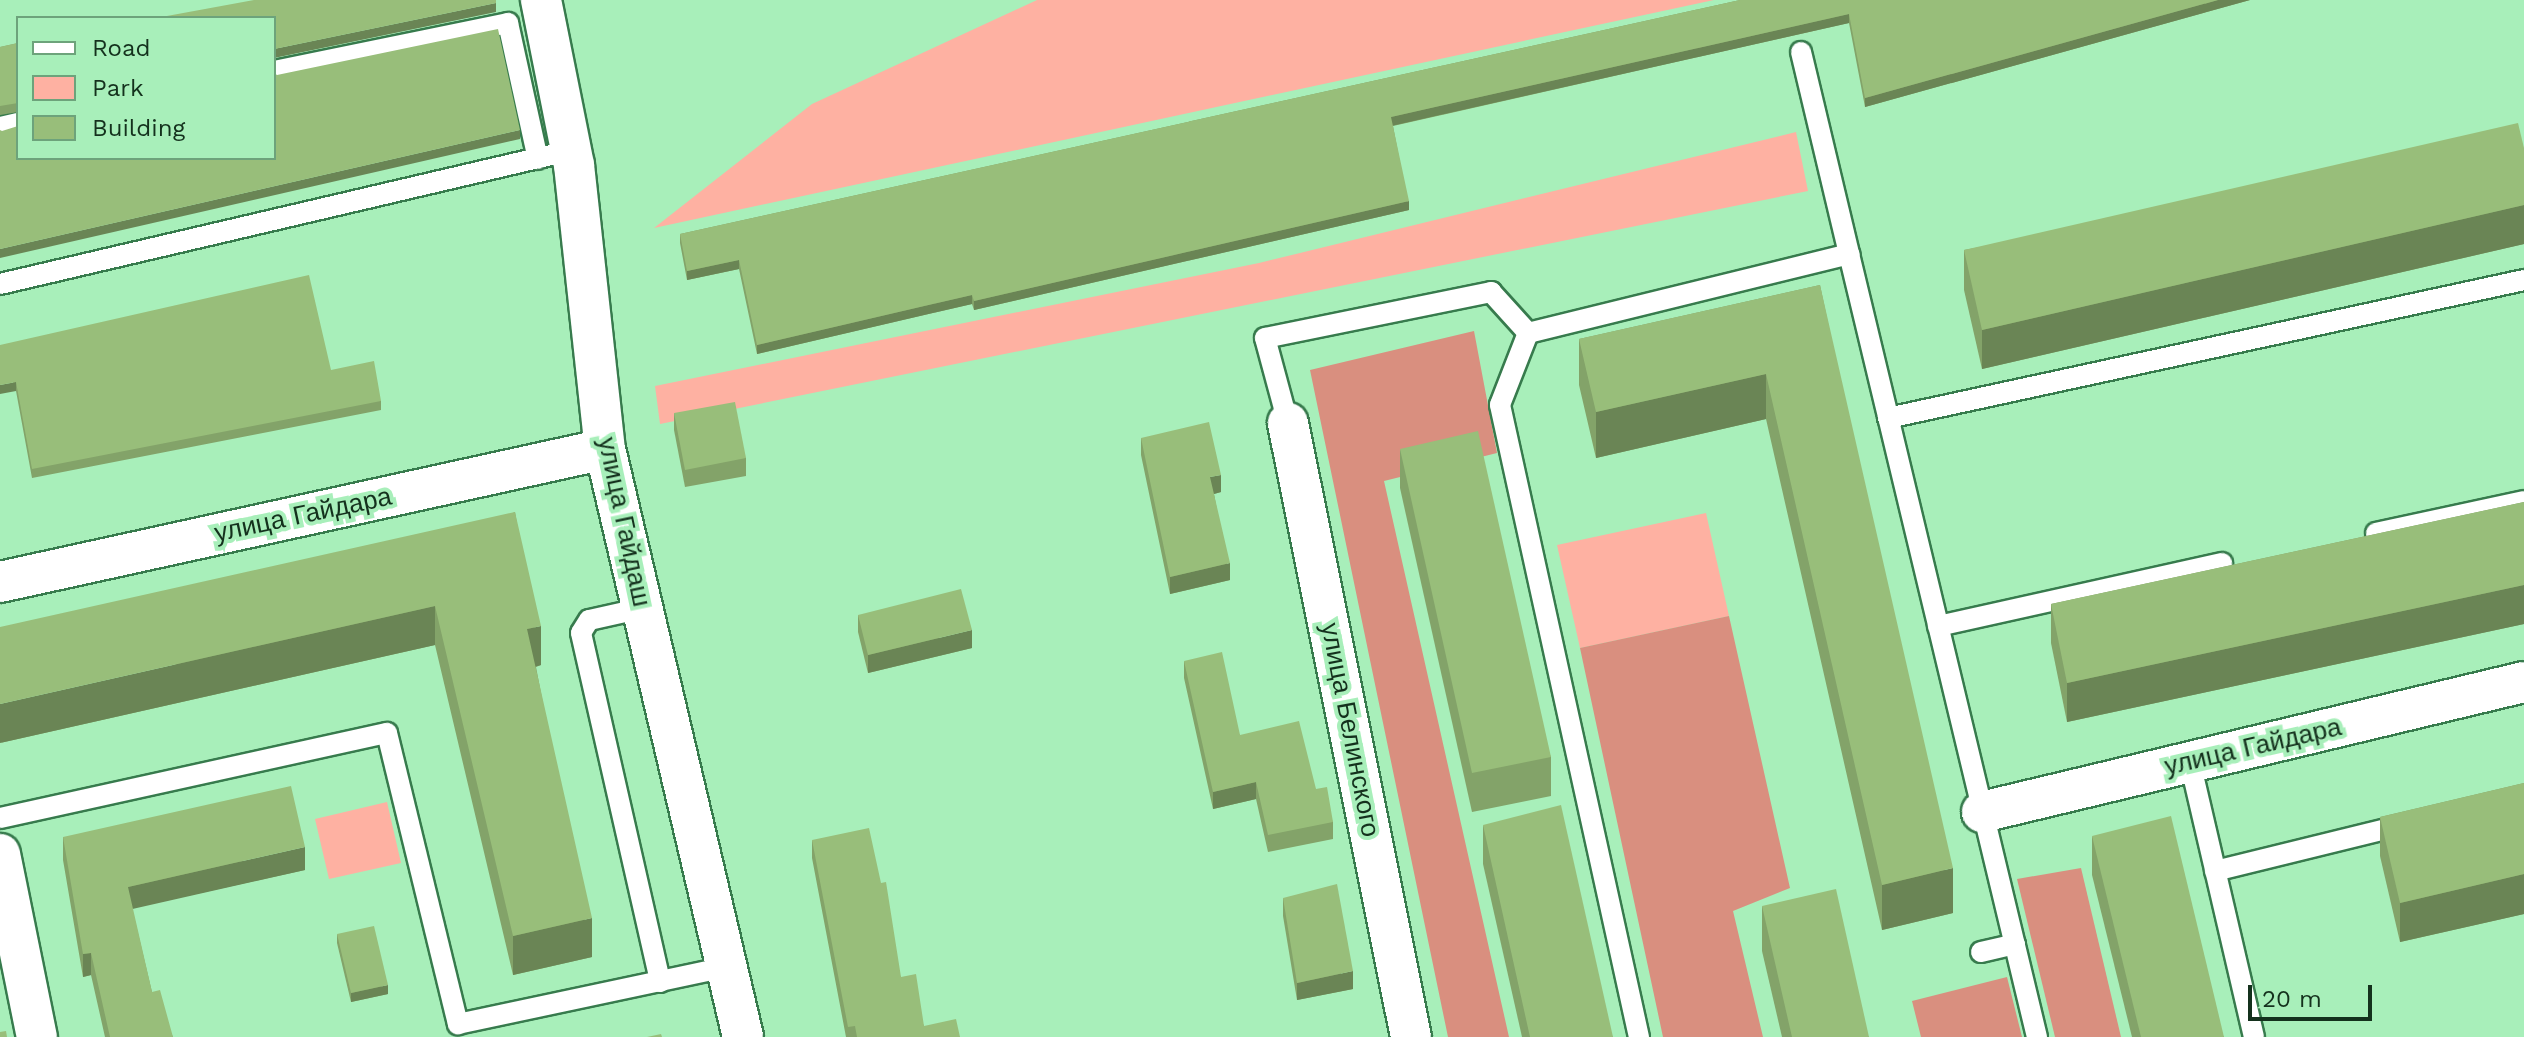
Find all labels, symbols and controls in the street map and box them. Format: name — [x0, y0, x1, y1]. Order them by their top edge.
legend — [16, 16, 276, 160]
text: Road — [92, 34, 151, 62]
text: Park — [92, 74, 144, 102]
text: Building — [92, 114, 185, 142]
street label: улица Гайдаш — [591, 434, 657, 610]
street label: улица Гайдара — [211, 481, 395, 549]
street label: улица Белинского — [1314, 620, 1386, 840]
street label: улица Гайдара — [2162, 711, 2344, 783]
scale bar — [2252, 969, 2376, 1019]
text: 20 m — [2262, 985, 2322, 1013]

